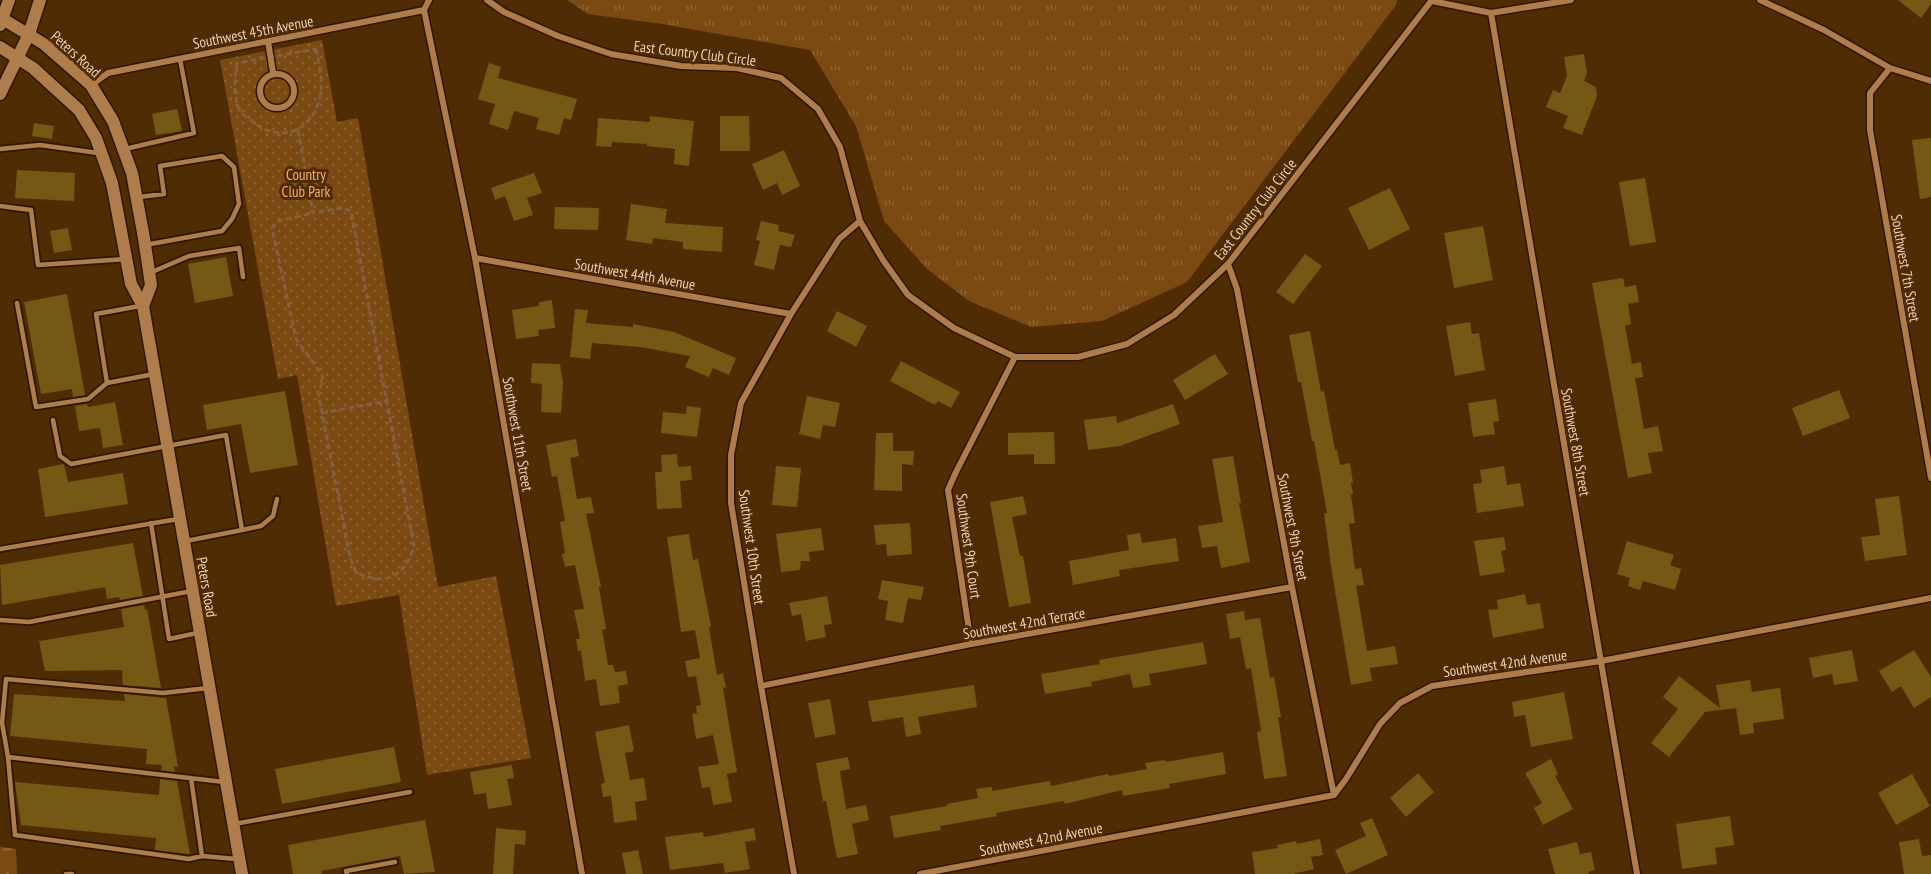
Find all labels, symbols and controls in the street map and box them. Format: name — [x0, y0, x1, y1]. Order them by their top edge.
street label: Southwest 45th Avenue — [191, 11, 315, 53]
street label: Peters Road — [47, 27, 105, 81]
street label: East Country Club Circle — [633, 36, 757, 70]
street label: East Country Club Circle — [1210, 155, 1300, 263]
park label: Country Club Park — [282, 165, 331, 201]
street label: Southwest 7th Street — [1887, 213, 1925, 323]
street label: Southwest 44th Avenue — [573, 254, 697, 294]
street label: Southwest 11th Street — [499, 375, 537, 493]
street label: Southwest 8th Street — [1557, 387, 1595, 497]
street label: Southwest 9th Street — [1273, 472, 1313, 582]
street label: Southwest 10th Street — [735, 488, 769, 606]
street label: Southwest 9th Court — [952, 492, 986, 600]
street label: Peters Road — [192, 555, 222, 619]
street label: Southwest 42nd Terrace — [961, 603, 1087, 643]
street label: Southwest 42nd Avenue — [1442, 645, 1568, 681]
street label: Southwest 42nd Avenue — [978, 818, 1104, 860]

